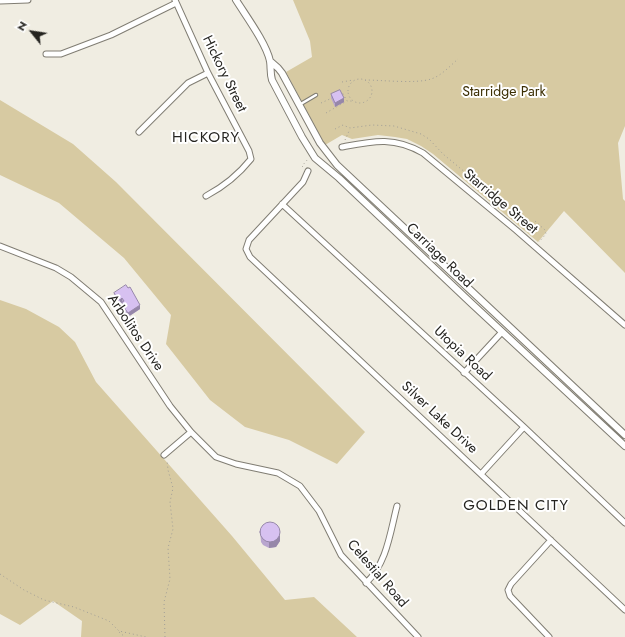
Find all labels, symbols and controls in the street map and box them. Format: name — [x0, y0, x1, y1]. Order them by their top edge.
north arrow — [12, 12, 52, 52]
text: N — [12, 18, 31, 34]
street label: Hickory Street — [198, 33, 250, 115]
park label: Starridge Park — [462, 85, 546, 101]
district label: HICKORY — [172, 129, 240, 147]
street label: Starridge Street — [459, 166, 541, 238]
street label: Carriage Road — [402, 220, 476, 292]
street label: Arbolitos Drive — [103, 292, 167, 374]
street label: Utopia Road — [430, 323, 494, 385]
street label: Silver Lake Drive — [397, 378, 481, 458]
district label: GOLDEN CITY — [463, 497, 569, 515]
street label: Celestial Road — [343, 537, 411, 611]

